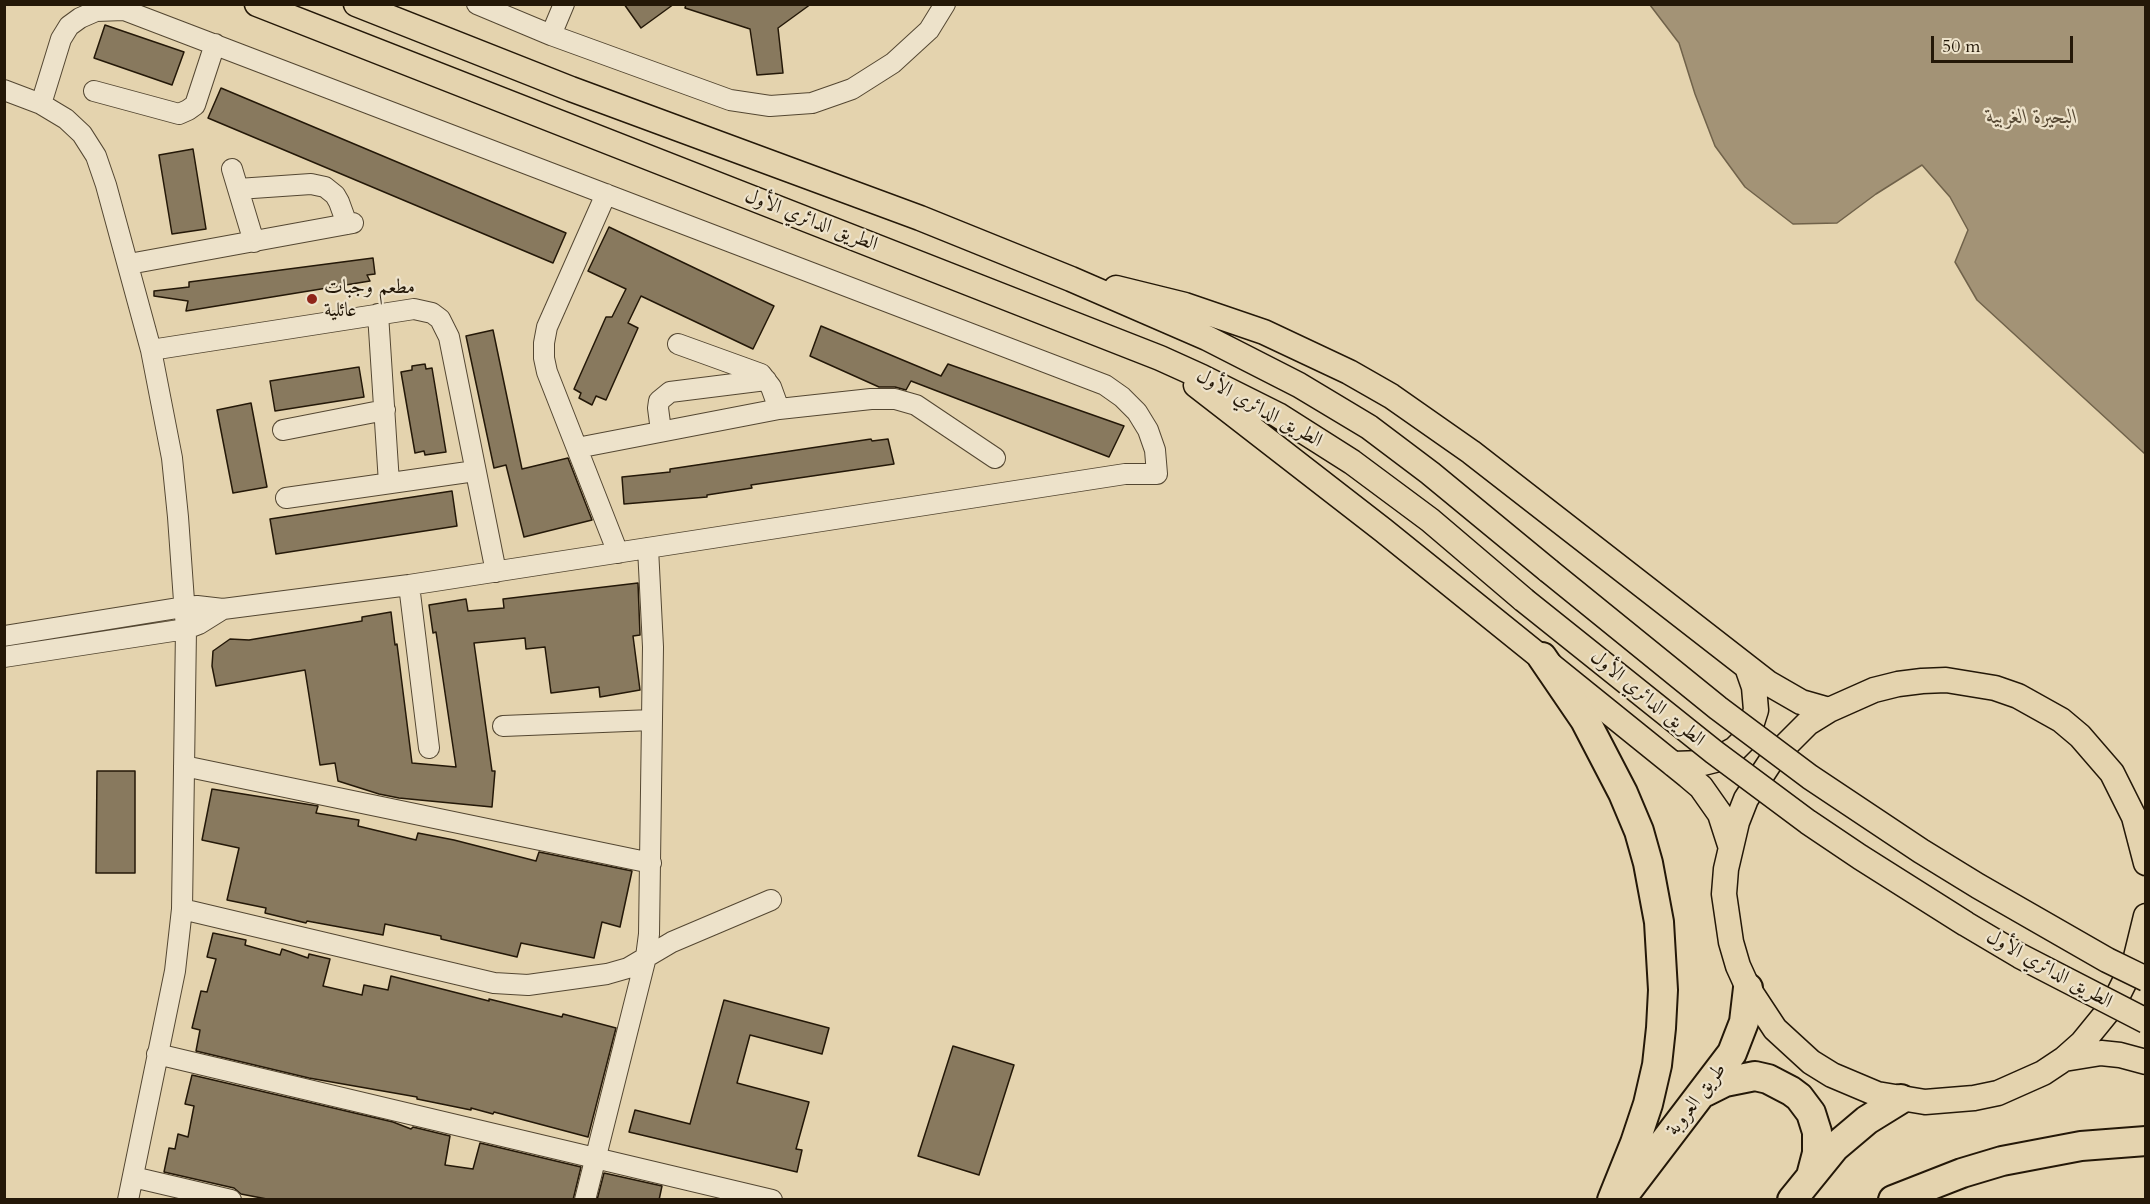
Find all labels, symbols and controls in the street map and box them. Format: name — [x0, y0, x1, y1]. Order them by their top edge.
scale bar — [1934, 24, 2076, 62]
text: 50 m — [1942, 34, 1981, 59]
water label: البحيرة الغربية — [1986, 105, 2078, 131]
street label: الطريق الدائري الأول — [741, 185, 881, 257]
place label: مطعم وجبات عائلية — [324, 276, 415, 323]
marker: مطعم وجبات عائلية — [305, 292, 319, 306]
street label: الطريق الدائري الأول — [1192, 364, 1326, 454]
street label: الطريق الدائري الأول — [1585, 645, 1709, 753]
street label: الطريق الدائري الأول — [1982, 925, 2116, 1015]
street label: طريق العروبة — [1662, 1059, 1732, 1141]

